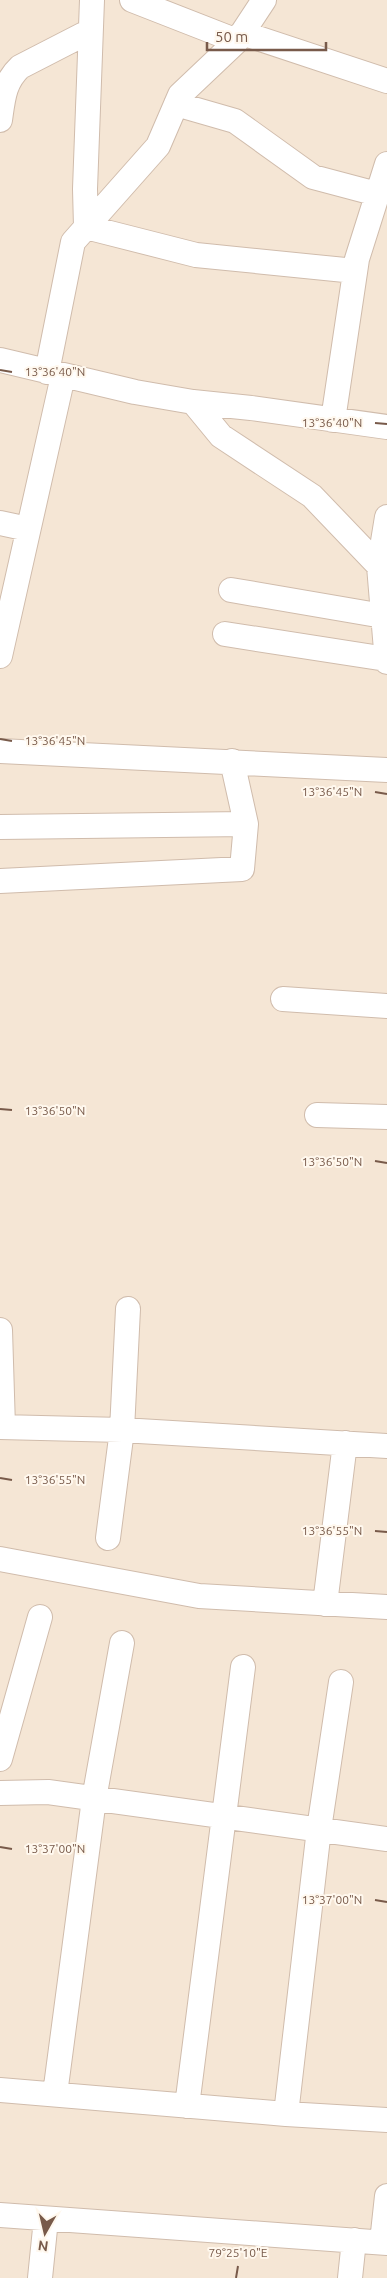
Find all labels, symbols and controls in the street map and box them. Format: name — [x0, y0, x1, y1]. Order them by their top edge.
scale bar — [207, 20, 326, 52]
text: 50 m — [215, 28, 248, 45]
text: 13°36'40"N — [25, 365, 85, 378]
text: 13°36'40"N — [302, 416, 362, 429]
text: 13°36'45"N — [25, 734, 85, 747]
text: 13°36'45"N — [302, 785, 362, 798]
text: 13°36'50"N — [25, 1104, 85, 1117]
text: 13°36'50"N — [302, 1155, 362, 1168]
text: 13°36'55"N — [25, 1473, 85, 1486]
text: 13°36'55"N — [302, 1524, 362, 1537]
text: 13°37'00"N — [25, 1842, 85, 1855]
text: 13°37'00"N — [302, 1893, 362, 1906]
north arrow — [20, 2208, 70, 2258]
text: N — [37, 2237, 49, 2255]
text: 79°25'10"E — [209, 2246, 268, 2259]

